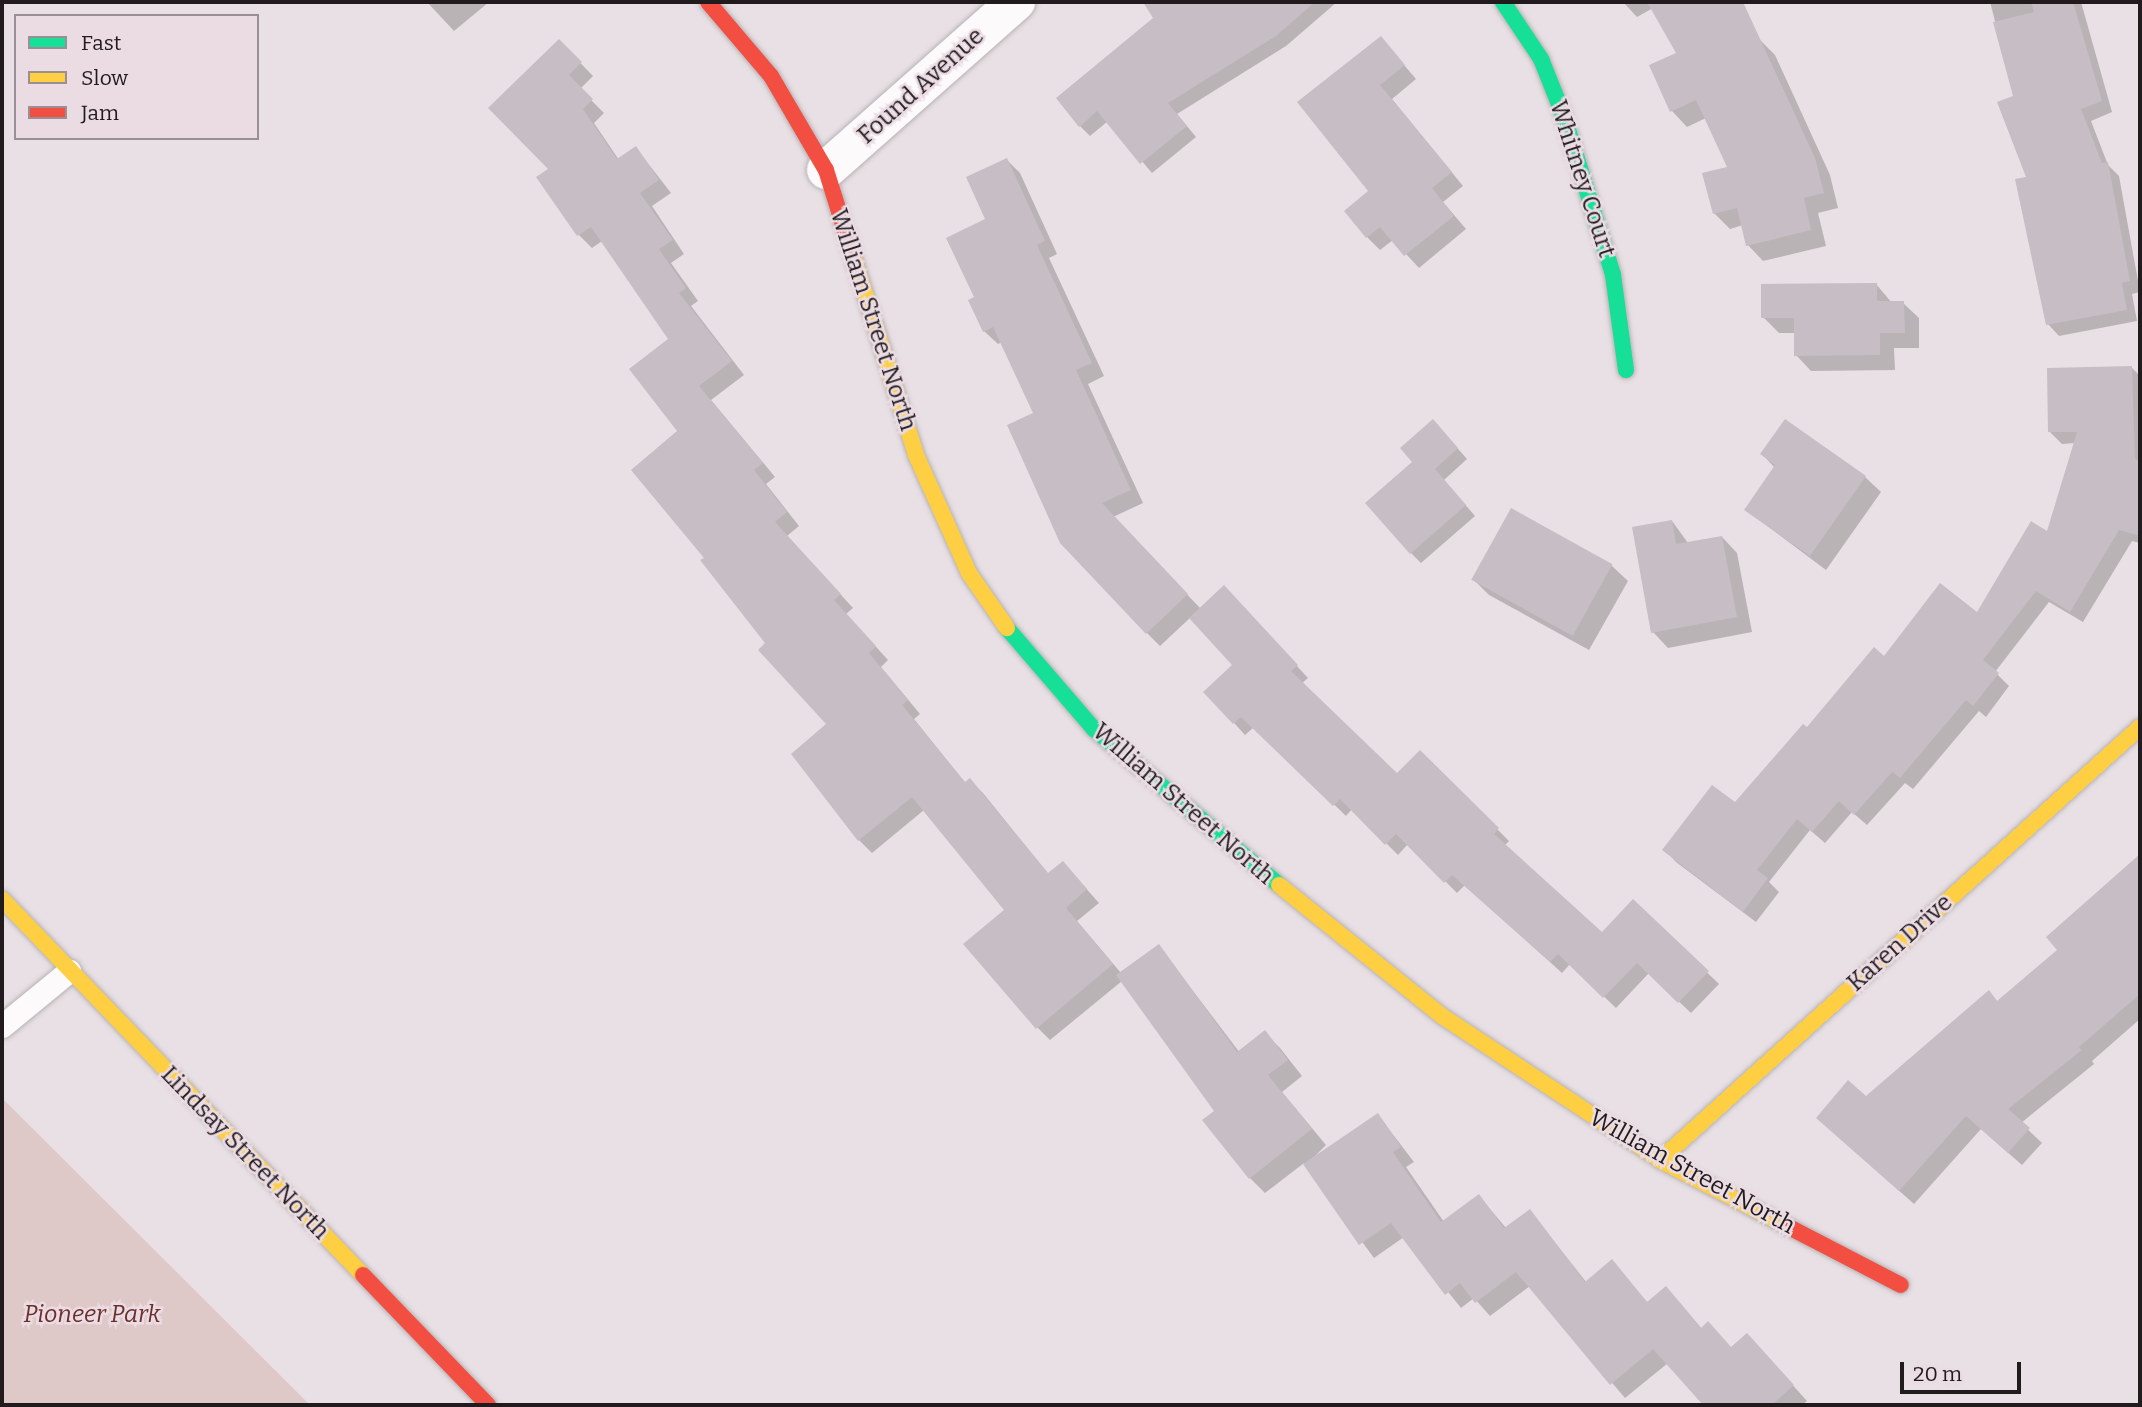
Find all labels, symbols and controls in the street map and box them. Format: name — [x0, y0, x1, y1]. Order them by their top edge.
legend — [14, 14, 259, 140]
street label: Found Avenue — [852, 22, 990, 150]
text: Fast — [81, 30, 121, 56]
text: Slow — [81, 65, 128, 91]
street label: Whitney Court — [1543, 97, 1621, 261]
text: Jam — [81, 100, 119, 126]
street label: William Street North — [824, 206, 922, 434]
street label: William Street North — [1086, 717, 1280, 891]
street label: Karen Drive — [1842, 888, 1958, 998]
street label: Lindsay Street North — [155, 1060, 335, 1246]
street label: William Street North — [1584, 1103, 1800, 1241]
park label: Pioneer Park — [23, 1301, 161, 1329]
scale bar — [1904, 1348, 2025, 1392]
text: 20 m — [1913, 1361, 1962, 1387]

